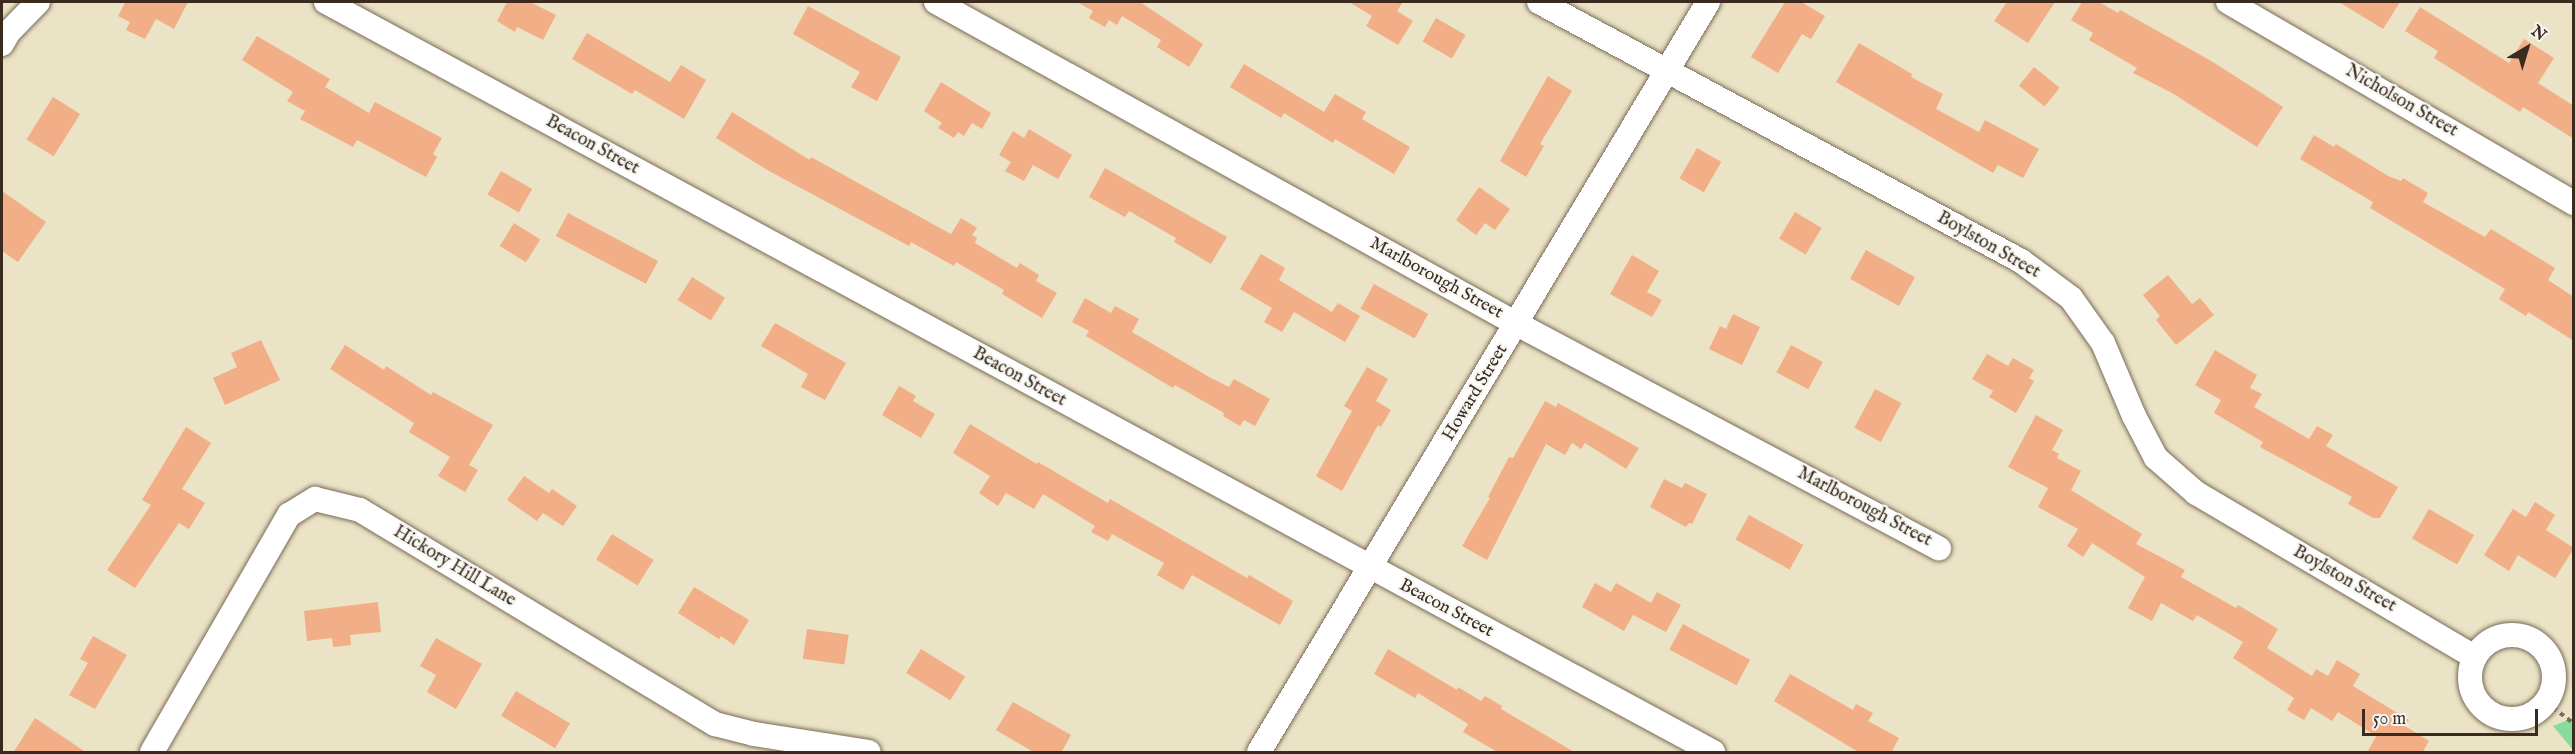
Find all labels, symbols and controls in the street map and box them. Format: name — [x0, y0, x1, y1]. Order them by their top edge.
north arrow — [2497, 18, 2557, 78]
text: N — [2526, 22, 2550, 46]
street label: Nicholson Street — [2341, 61, 2461, 143]
street label: Beacon Street — [541, 111, 643, 181]
street label: Boylston Street — [1933, 208, 2043, 284]
street label: Marlborough Street — [1366, 233, 1506, 325]
street label: Howard Street — [1439, 341, 1513, 445]
street label: Beacon Street — [968, 343, 1070, 413]
street label: Marlborough Street — [1793, 463, 1935, 553]
street label: Hickory Hill Lane — [389, 522, 519, 612]
street label: Boylston Street — [2289, 542, 2399, 618]
street label: Beacon Street — [1395, 575, 1497, 643]
scale bar — [2365, 697, 2540, 735]
text: 50 m — [2373, 708, 2406, 731]

